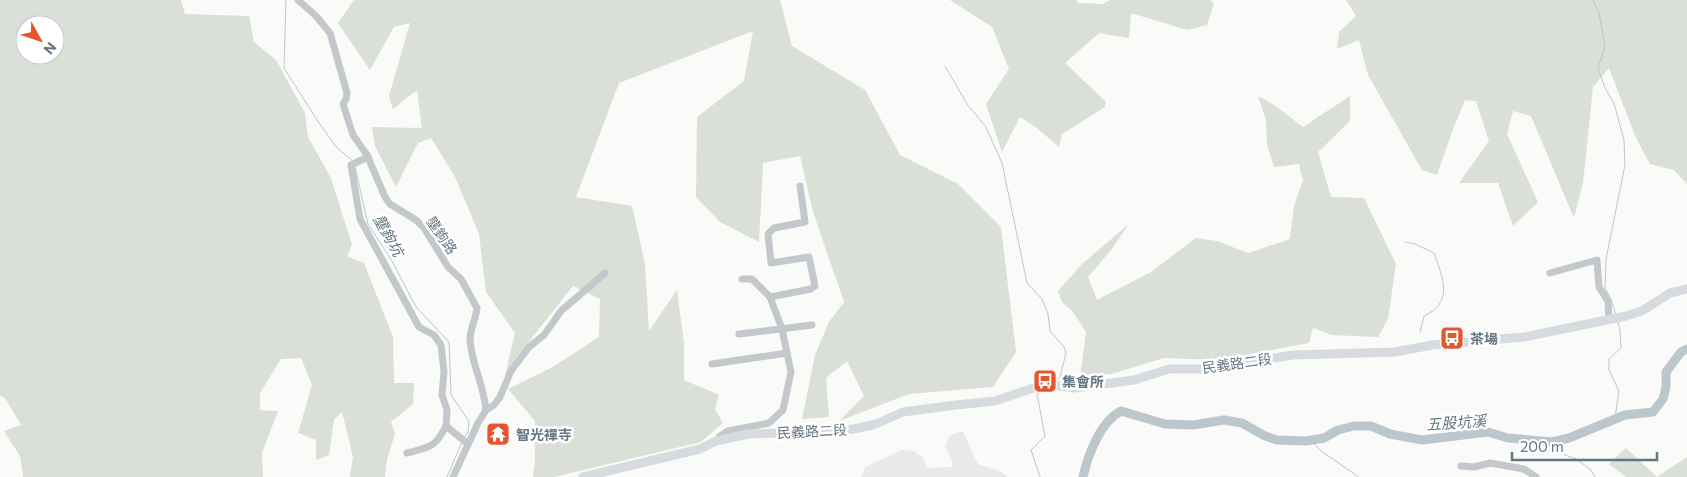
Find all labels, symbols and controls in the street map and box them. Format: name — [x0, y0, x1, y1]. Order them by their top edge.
north arrow — [15, 15, 65, 65]
text: N — [40, 39, 60, 58]
water label: 壟鉤坑 — [370, 211, 409, 261]
street label: 壟鉤路 — [423, 213, 461, 257]
bus stop icon: 茶場 — [1439, 325, 1465, 351]
place label: 茶場 — [1470, 330, 1498, 347]
street label: 民義路二段 — [1201, 350, 1273, 376]
bus stop icon: 集會所 — [1032, 368, 1058, 394]
place label: 集會所 — [1062, 373, 1104, 390]
water label: 五股坑溪 — [1425, 411, 1489, 433]
temple icon: 智光禪寺 — [485, 421, 511, 447]
street label: 民義路二段 — [777, 421, 847, 441]
place label: 智光禪寺 — [516, 426, 572, 443]
scale bar — [1512, 430, 1657, 462]
text: 200 m — [1520, 437, 1564, 455]

